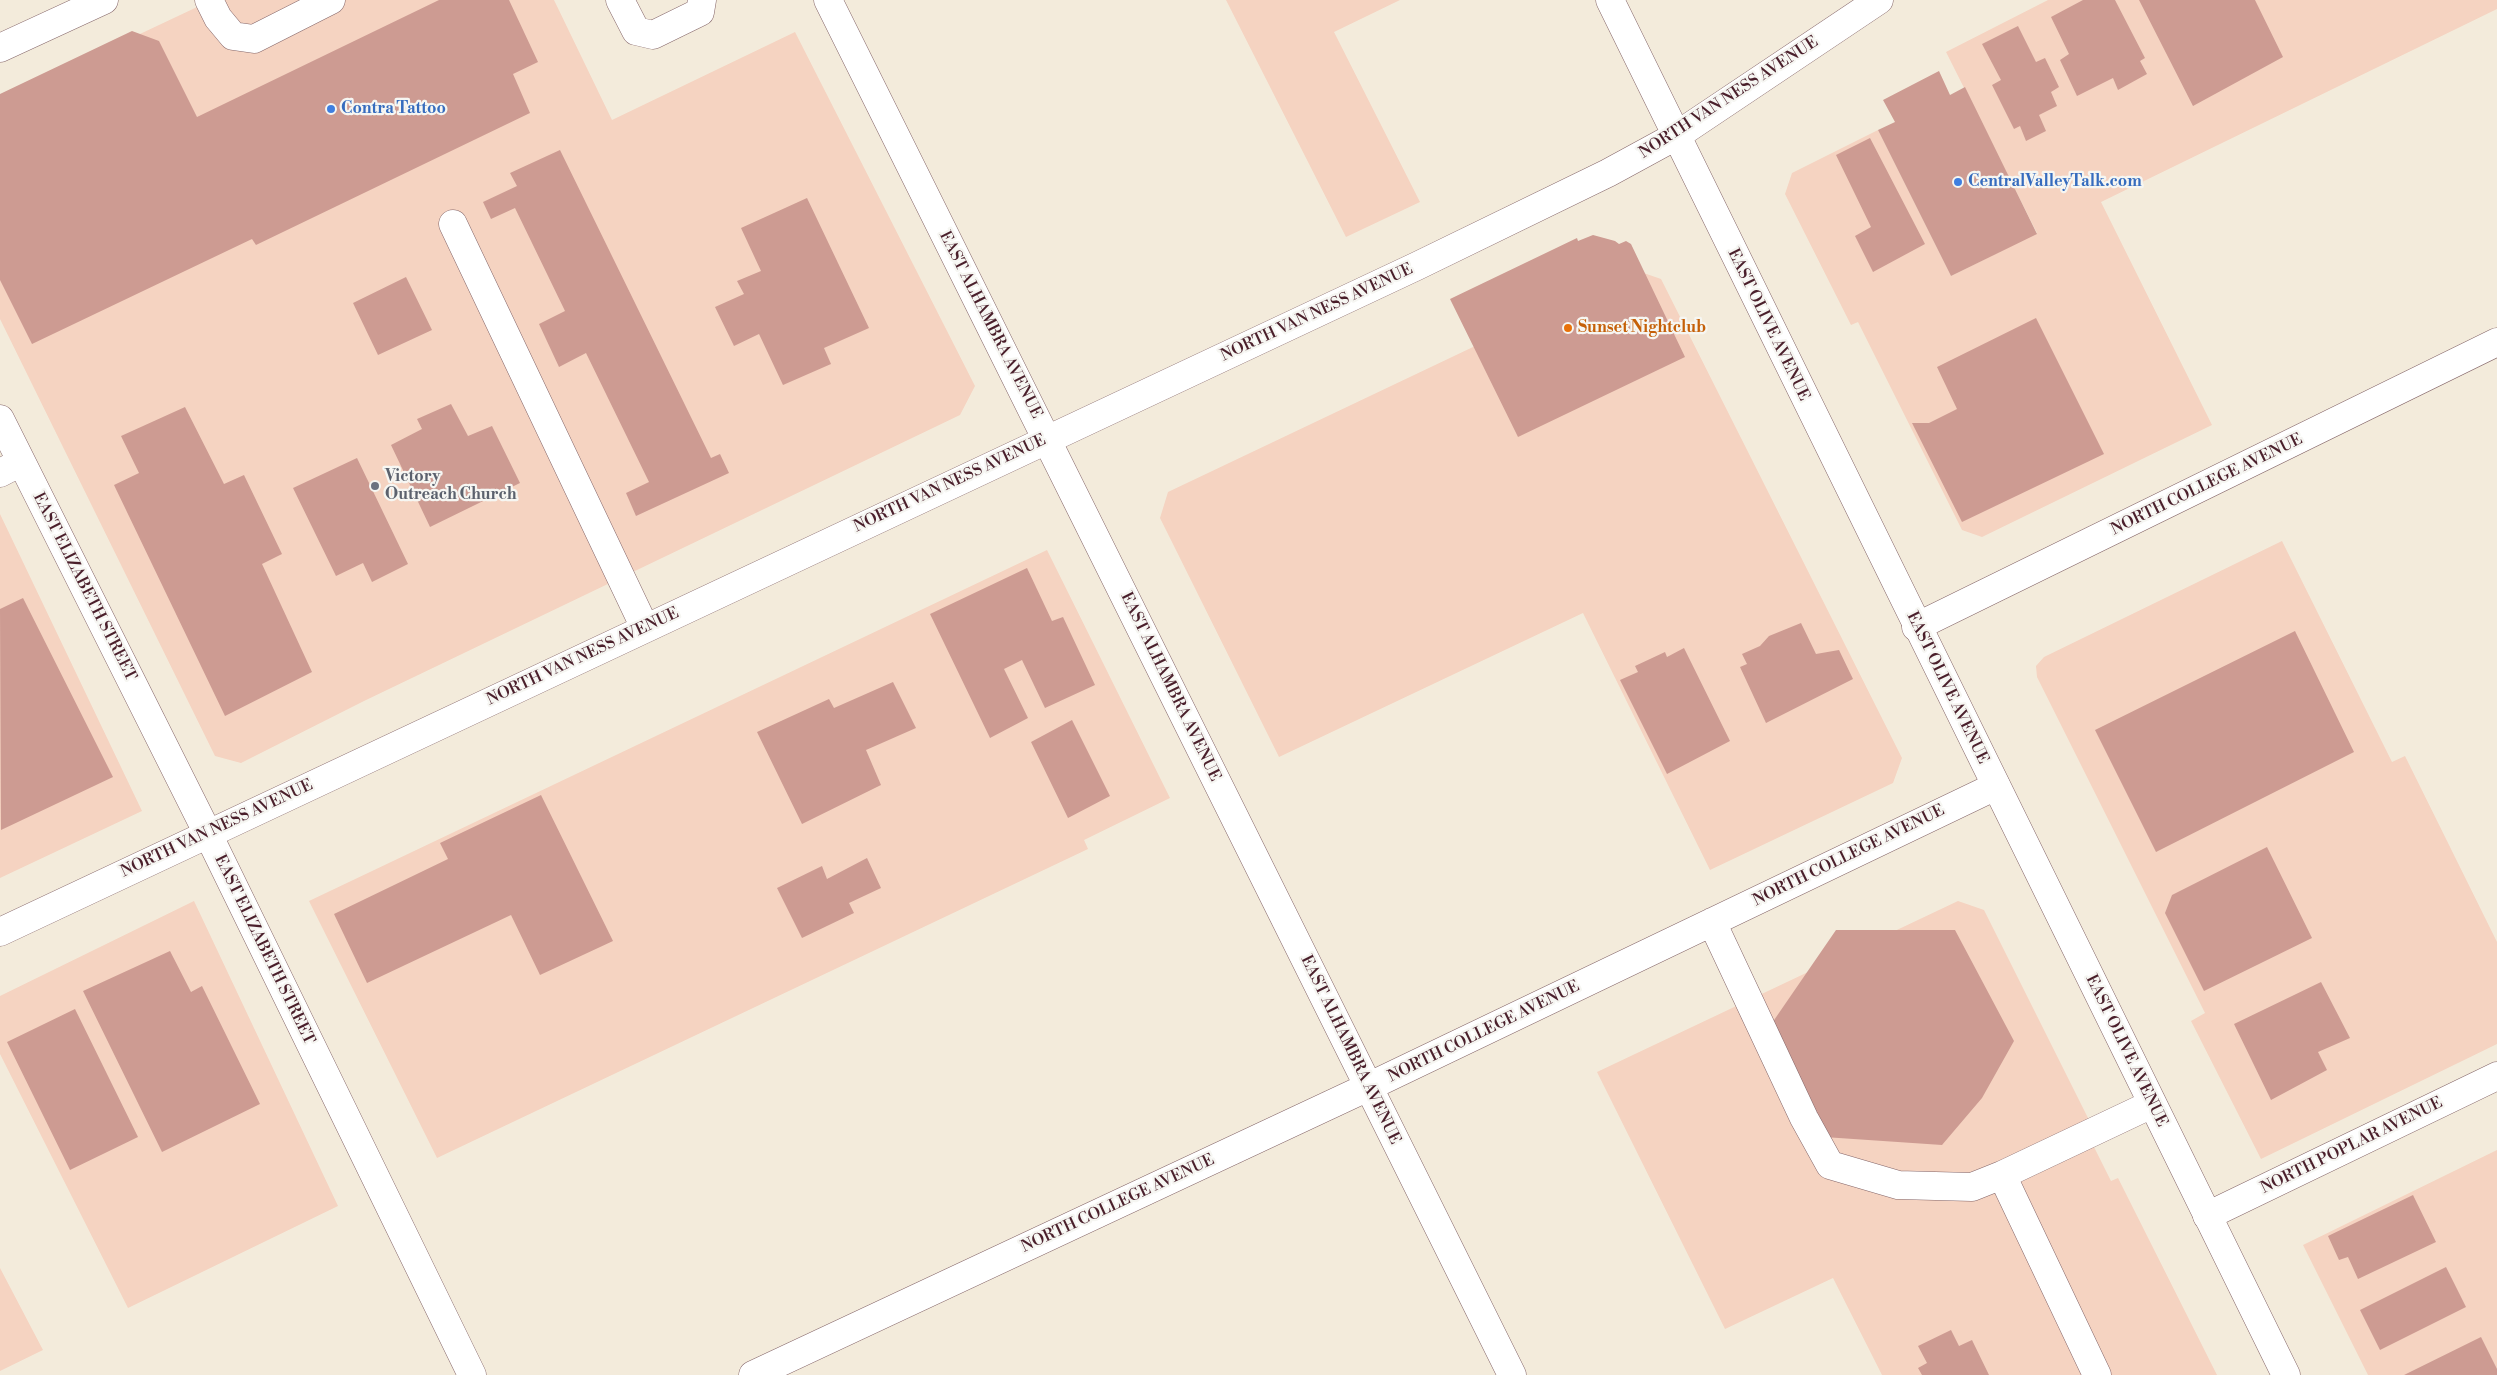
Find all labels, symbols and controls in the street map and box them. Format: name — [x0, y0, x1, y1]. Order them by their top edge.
street label: NORTH VAN NESS AVENUE — [1636, 33, 1822, 163]
place label: Contra Tattoo — [341, 99, 446, 119]
marker: Contra Tattoo — [325, 103, 337, 115]
place label: CentralValleyTalk.com — [1968, 172, 2142, 192]
marker: CentralValleyTalk.com — [1952, 176, 1964, 188]
street label: EAST ALHAMBRA AVENUE — [934, 228, 1046, 422]
street label: EAST OLIVE AVENUE — [1723, 246, 1813, 404]
street label: NORTH VAN NESS AVENUE — [1218, 260, 1416, 366]
place label: Sunset Nightclub — [1578, 318, 1706, 338]
marker: Sunset Nightclub — [1562, 322, 1574, 334]
street label: NORTH COLLEGE AVENUE — [2108, 430, 2306, 540]
street label: NORTH VAN NESS AVENUE — [851, 431, 1049, 537]
place label: Victory Outreach Church — [385, 467, 517, 505]
marker: Victory Outreach Church — [369, 480, 381, 492]
street label: EAST ELIZABETH STREET — [28, 490, 140, 684]
street label: EAST ALHAMBRA AVENUE — [1116, 589, 1224, 785]
street label: NORTH VAN NESS AVENUE — [484, 604, 682, 710]
street label: EAST OLIVE AVENUE — [1902, 609, 1992, 767]
street label: NORTH VAN NESS AVENUE — [118, 776, 316, 882]
street label: NORTH COLLEGE AVENUE — [1750, 801, 1948, 911]
street label: EAST ELIZABETH STREET — [210, 852, 318, 1048]
street label: EAST ALHAMBRA AVENUE — [1296, 952, 1404, 1148]
street label: EAST OLIVE AVENUE — [2081, 972, 2171, 1130]
street label: NORTH COLLEGE AVENUE — [1385, 977, 1583, 1087]
street label: NORTH POPLAR AVENUE — [2258, 1094, 2446, 1198]
street label: NORTH COLLEGE AVENUE — [1018, 1151, 1218, 1257]

